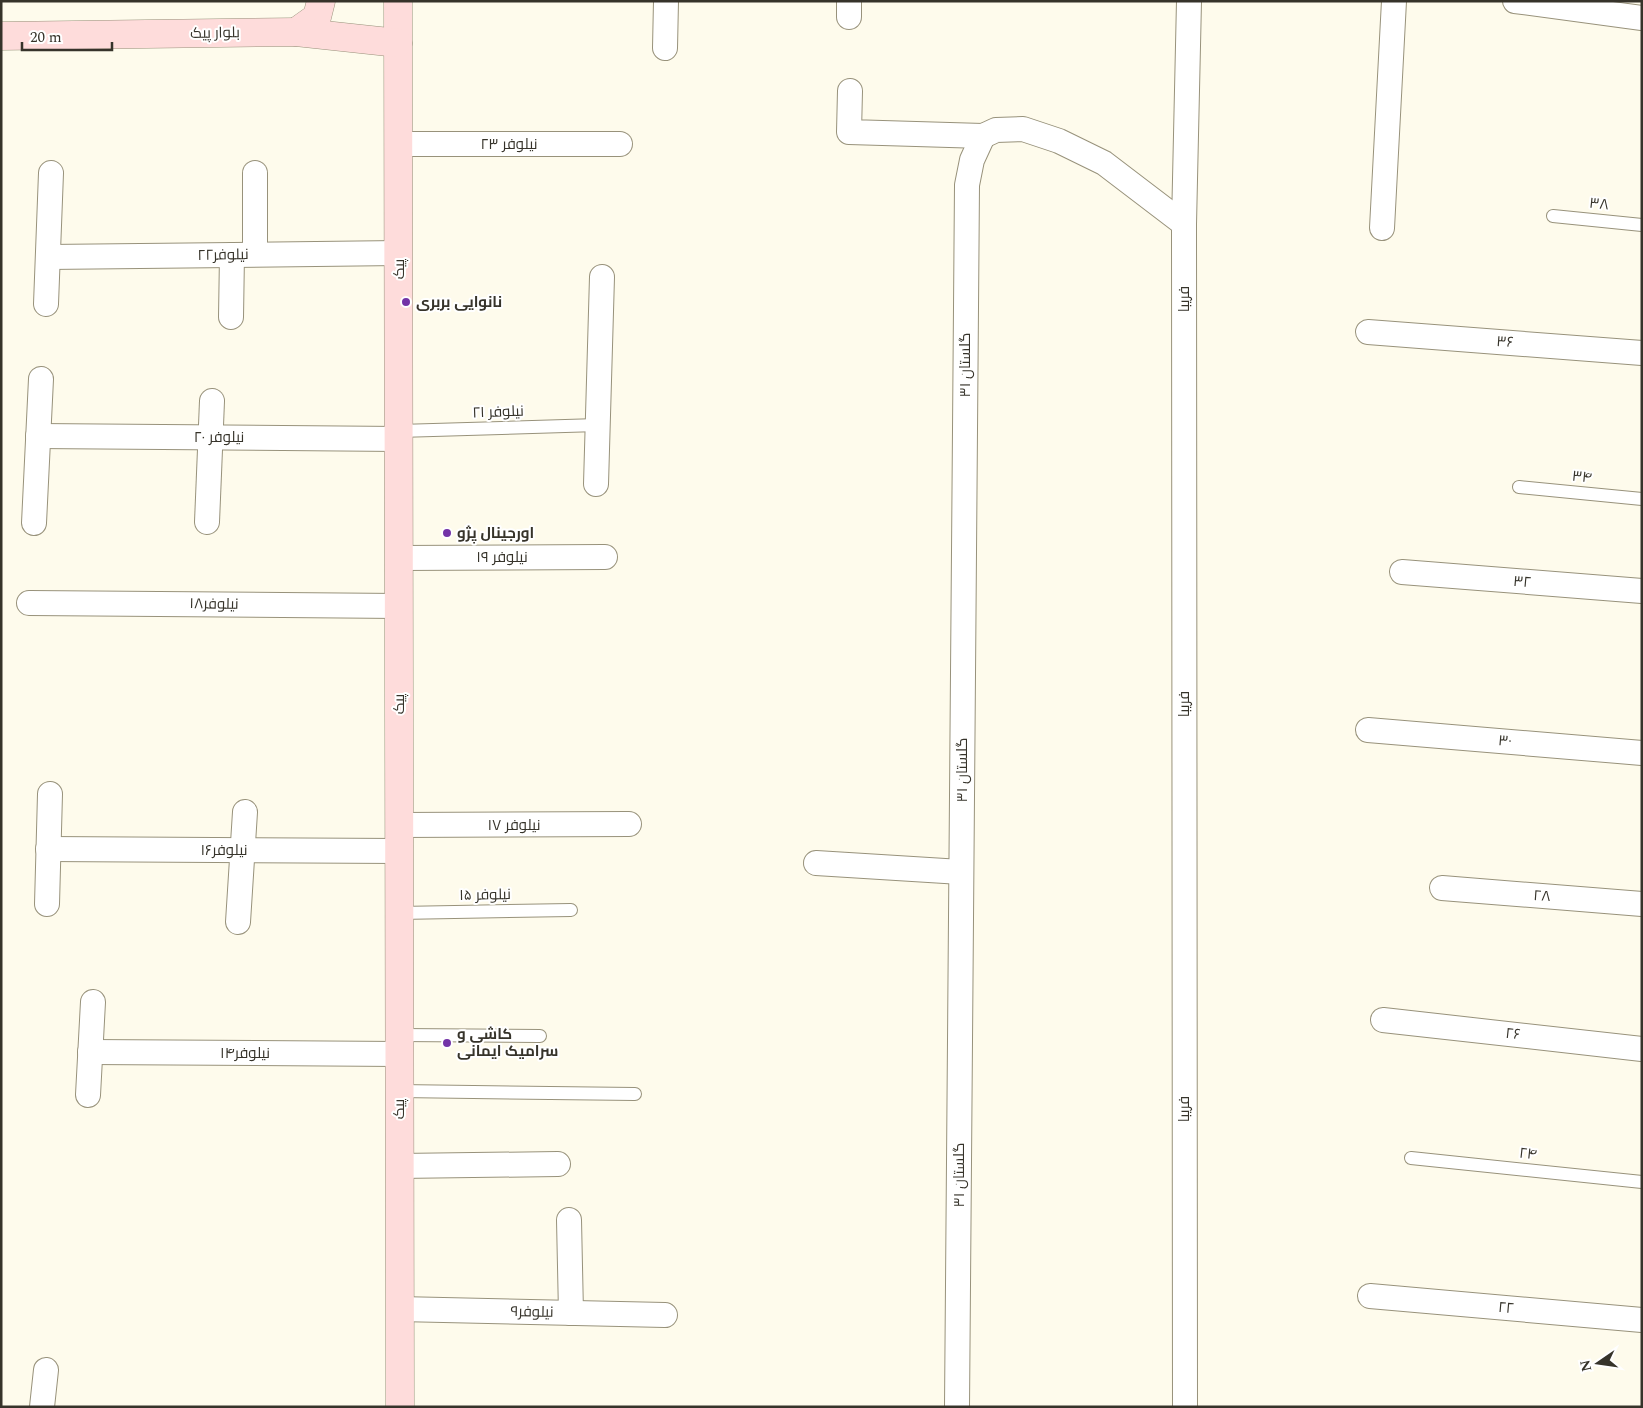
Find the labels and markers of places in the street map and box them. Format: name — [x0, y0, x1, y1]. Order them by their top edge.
place label: نانوایی بربری — [416, 291, 502, 314]
marker: نانوایی بربری — [400, 296, 412, 308]
place label: اورجینال پژو — [457, 522, 534, 545]
marker: اورجینال پژو — [441, 527, 453, 539]
place label: کاشی و سرامیک ایمانی — [457, 1023, 558, 1063]
marker: کاشی و سرامیک ایمانی — [441, 1037, 453, 1049]

